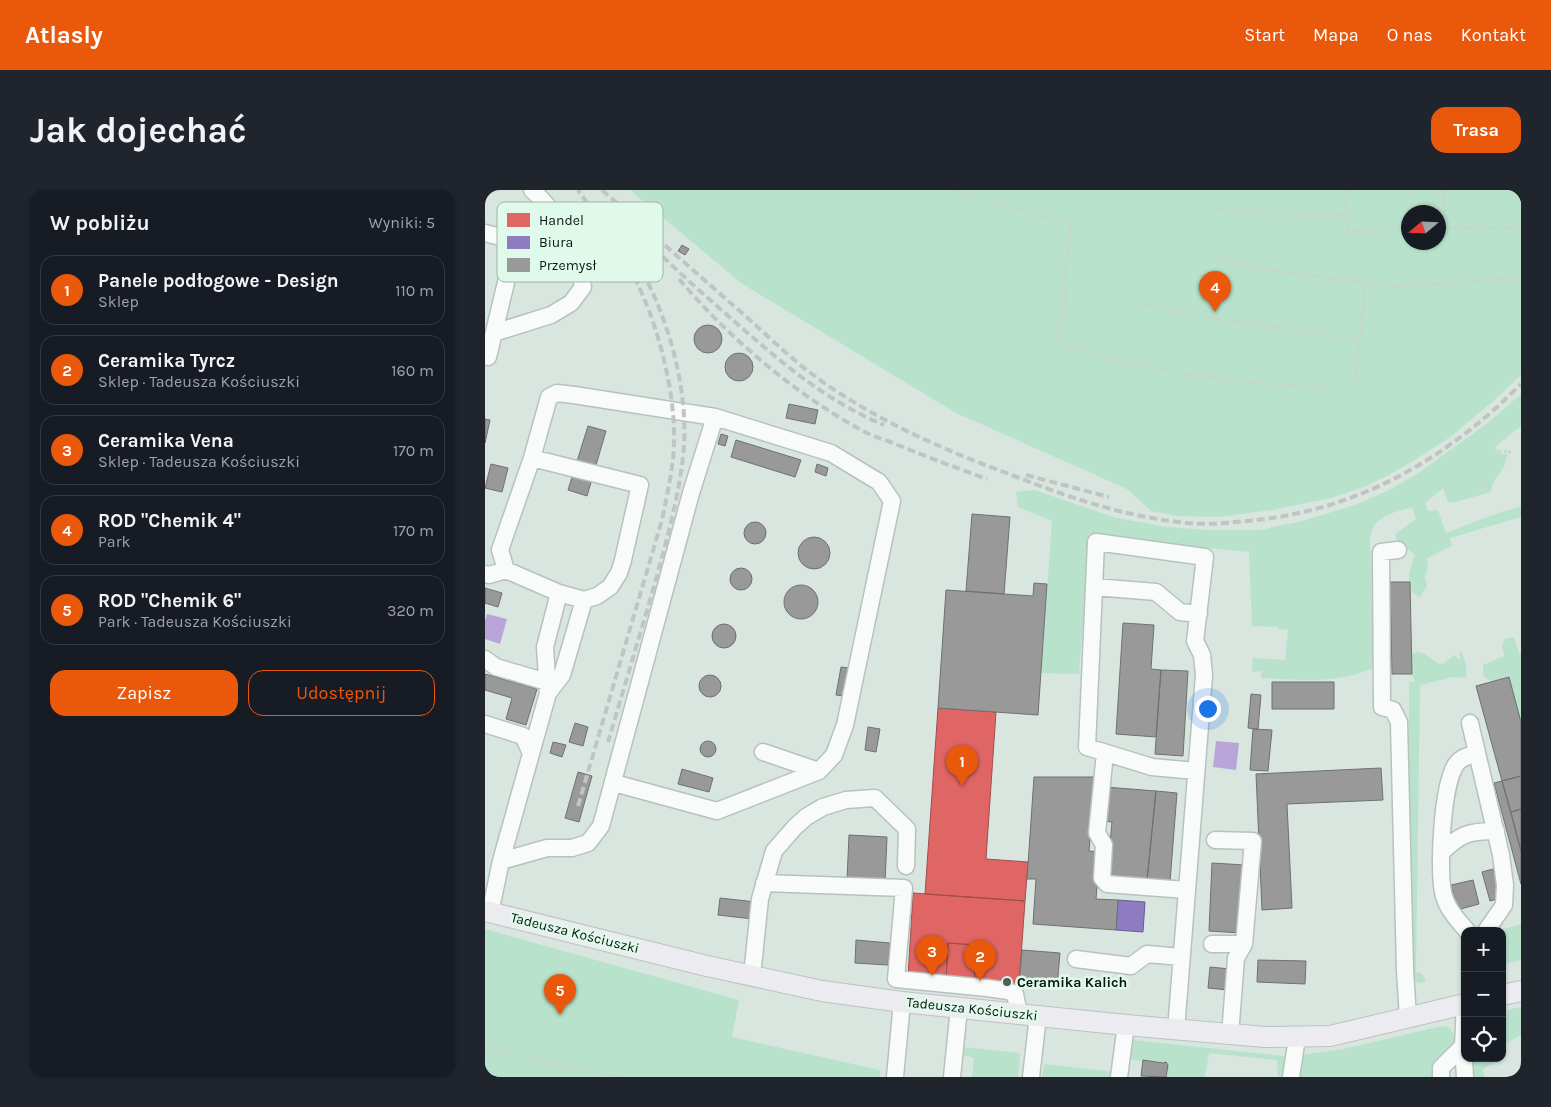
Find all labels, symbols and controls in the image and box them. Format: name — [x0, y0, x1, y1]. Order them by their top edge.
text: Atlasly — [25, 21, 103, 49]
text: Start — [1244, 24, 1285, 46]
text: Mapa — [1313, 24, 1359, 46]
text: O nas — [1387, 24, 1433, 46]
text: Kontakt — [1461, 24, 1526, 46]
button: Trasa — [1431, 107, 1521, 153]
text: Jak dojechać — [30, 110, 246, 151]
legend — [497, 202, 663, 282]
north arrow — [1401, 205, 1446, 250]
text: W pobliżu — [50, 211, 150, 235]
text: Handel — [539, 212, 584, 229]
text: Wyniki: 5 — [369, 213, 435, 232]
text: Biura — [539, 234, 573, 251]
text: Przemysł — [539, 257, 597, 274]
text: Panele podłogowe - Design — [98, 270, 339, 292]
pin: 4 — [1199, 271, 1231, 312]
text: 1 — [64, 281, 70, 300]
text: 110 m — [395, 281, 434, 300]
text: Sklep — [98, 292, 139, 311]
text: Ceramika Tyrcz — [98, 350, 235, 372]
text: 2 — [62, 361, 72, 380]
text: 160 m — [391, 361, 434, 380]
text: Sklep · Tadeusza Kościuszki — [98, 372, 300, 391]
text: Ceramika Vena — [98, 430, 234, 452]
text: 3 — [62, 441, 72, 460]
text: 170 m — [393, 441, 434, 460]
text: Sklep · Tadeusza Kościuszki — [98, 452, 300, 471]
text: ROD "Chemik 4" — [98, 510, 241, 532]
text: 4 — [62, 521, 72, 540]
text: 170 m — [393, 521, 434, 540]
text: Park — [98, 532, 130, 551]
text: ROD "Chemik 6" — [98, 590, 241, 612]
text: 5 — [62, 601, 72, 620]
text: 320 m — [387, 601, 434, 620]
text: Park · Tadeusza Kościuszki — [98, 612, 292, 631]
button: Zapisz — [50, 670, 238, 716]
button: Udostępnij — [248, 670, 435, 716]
your location — [1195, 696, 1221, 722]
pin: 1 — [946, 745, 978, 786]
street label: Tadeusza Kościuszki — [509, 909, 641, 957]
map controls — [1461, 927, 1506, 1062]
button: + — [1461, 927, 1506, 972]
pin: 3 — [916, 935, 948, 976]
pin: 2 — [964, 940, 996, 981]
button: − — [1461, 972, 1506, 1017]
pin: 5 — [544, 974, 576, 1015]
place label: Ceramika Kalich — [1017, 974, 1127, 991]
marker: Ceramika Kalich — [1001, 976, 1013, 988]
street label: Tadeusza Kościuszki — [906, 994, 1038, 1024]
button: locate — [1461, 1017, 1506, 1062]

